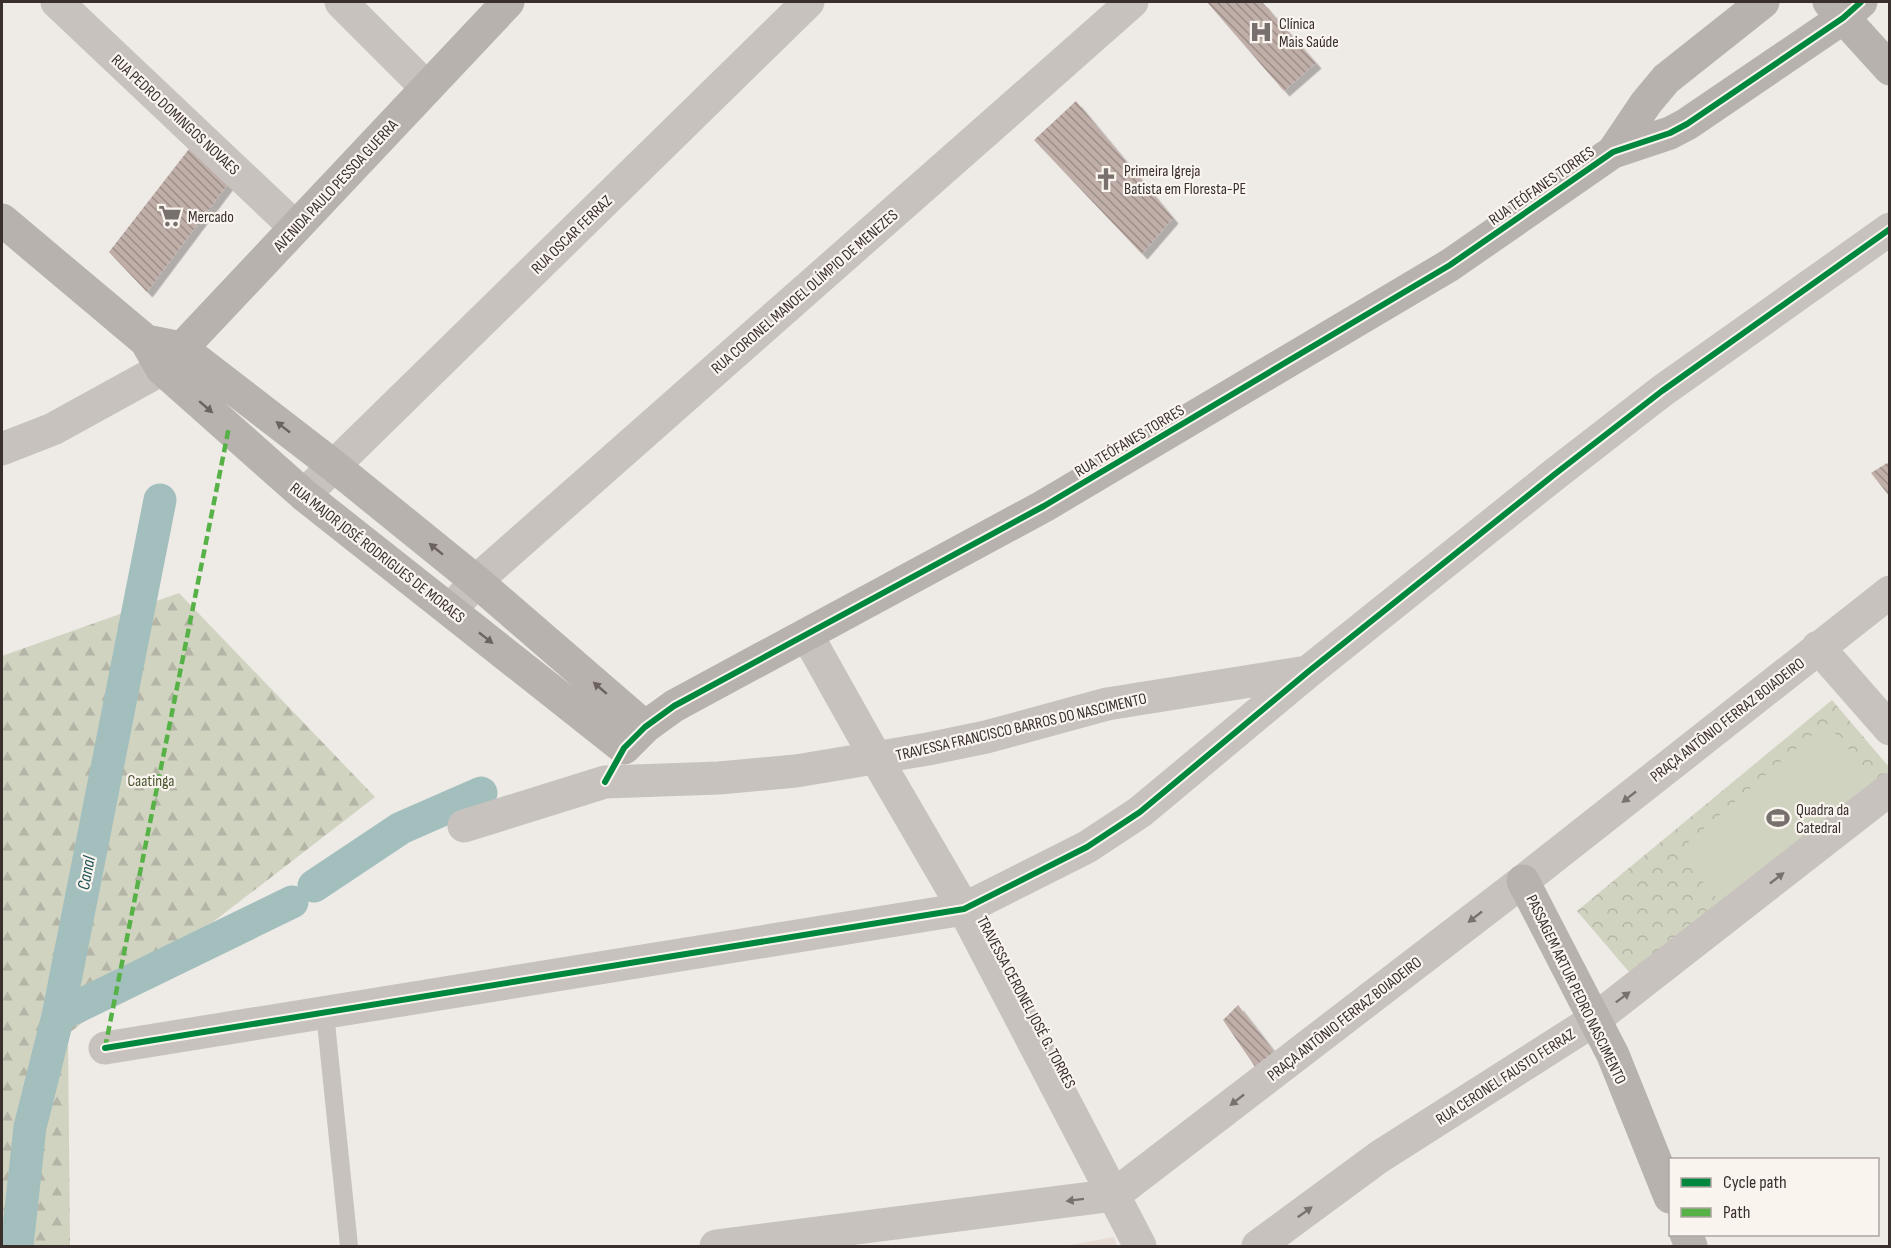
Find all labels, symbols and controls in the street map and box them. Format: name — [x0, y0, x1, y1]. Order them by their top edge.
place label: Clínica Mais Saúde — [1279, 15, 1339, 52]
hospital icon: Clínica Mais Saúde — [1248, 19, 1274, 45]
street label: RUA PEDRO DOMINGOS NOVAES — [107, 51, 243, 180]
street label: AVENIDA PAULO PESSOA GUERRA — [269, 116, 402, 257]
street label: RUA TEÓFANES TORRES — [1485, 143, 1598, 230]
place label: Primeira Igreja Batista em Floresta-PE — [1124, 162, 1246, 199]
church icon: Primeira Igreja Batista em Floresta-PE — [1093, 166, 1119, 192]
street label: RUA OSCAR FERRAZ — [528, 192, 617, 278]
supermarket icon: Mercado — [157, 203, 183, 229]
street label: RUA CORONEL MANOEL OLÍMPIO DE MENEZES — [708, 206, 902, 378]
place label: Mercado — [188, 208, 234, 227]
one-way arrow — [198, 400, 213, 413]
street label: RUA TEÓFANES TORRES — [1071, 401, 1188, 482]
one-way arrow — [276, 421, 291, 433]
street label: RUA MAJOR JOSÉ RODRIGUES DE MORAES — [286, 479, 468, 627]
one-way arrow — [428, 542, 444, 555]
one-way arrow — [478, 631, 494, 644]
street label: PRAÇA ANTÔNIO FERRAZ BOIADEIRO — [1647, 654, 1809, 786]
one-way arrow — [592, 682, 608, 695]
street label: TRAVESSA FRANCISCO BARROS DO NASCIMENTO — [894, 689, 1149, 766]
park label: Caatinga — [128, 772, 174, 791]
one-way arrow — [1621, 790, 1637, 803]
place label: Quadra da Catedral — [1796, 801, 1849, 838]
sports icon: Quadra da Catedral — [1765, 805, 1791, 831]
water label: Canal — [73, 854, 100, 892]
one-way arrow — [1769, 871, 1785, 884]
street label: PASSAGEM ARTUR PEDRO NASCIMENTO — [1521, 892, 1630, 1088]
one-way arrow — [1468, 911, 1483, 923]
street label: TRAVESSA CERONEL JOSÉ G. TORRES — [972, 913, 1079, 1092]
street label: PRAÇA ANTÔNIO FERRAZ BOIADEIRO — [1264, 953, 1426, 1085]
one-way arrow — [1615, 991, 1631, 1004]
street label: RUA CERONEL FAUSTO FERRAZ — [1432, 1025, 1579, 1129]
one-way arrow — [1230, 1094, 1246, 1106]
legend — [1669, 1158, 1879, 1236]
text: Cycle path — [1723, 1172, 1787, 1193]
one-way arrow — [1066, 1195, 1085, 1205]
text: Path — [1723, 1202, 1751, 1223]
one-way arrow — [1296, 1206, 1312, 1218]

